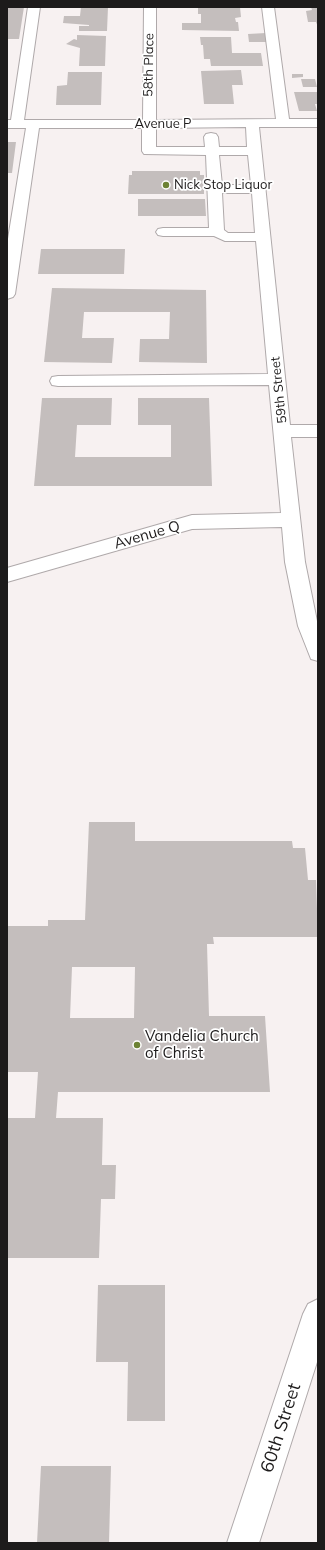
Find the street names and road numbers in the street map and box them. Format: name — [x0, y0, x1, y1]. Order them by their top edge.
street label: 58th Place — [141, 33, 157, 97]
street label: Avenue P — [134, 116, 192, 132]
street label: 59th Street — [268, 356, 290, 424]
street label: Avenue Q — [112, 517, 182, 553]
street label: 60th Street — [256, 1380, 306, 1476]

